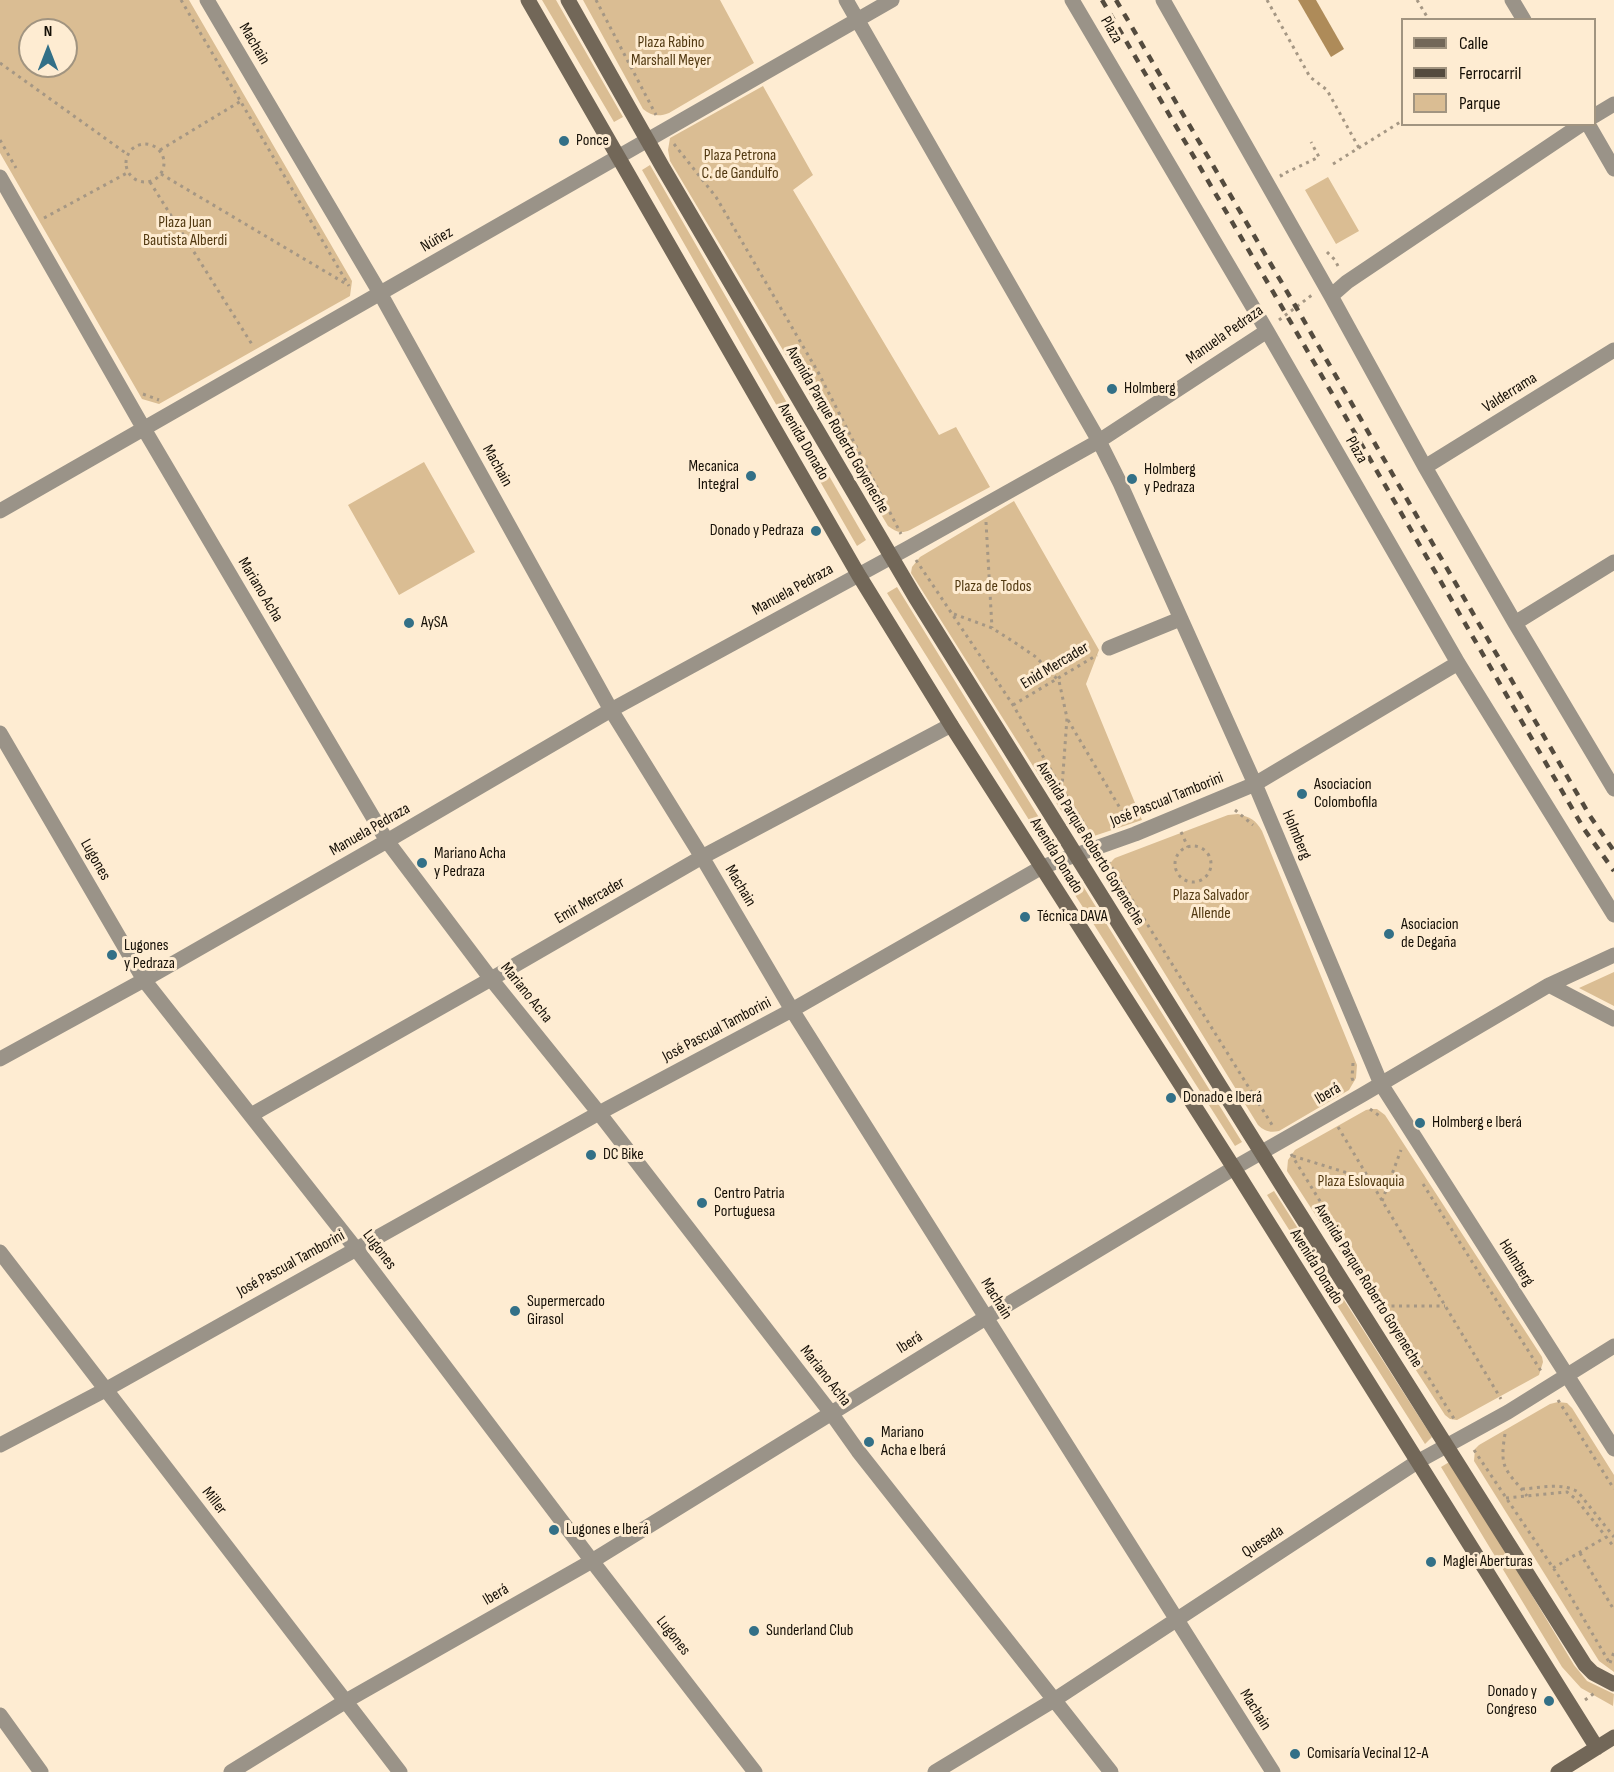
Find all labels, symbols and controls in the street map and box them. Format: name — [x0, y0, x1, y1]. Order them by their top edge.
street label: Plaza — [1096, 13, 1126, 47]
north arrow — [18, 18, 78, 78]
legend — [1401, 18, 1596, 126]
street label: Machain — [234, 20, 274, 68]
text: N — [44, 22, 52, 41]
park label: Plaza Rabino Marshall Meyer — [631, 33, 711, 71]
text: Calle — [1459, 33, 1488, 54]
text: Ferrocarril — [1459, 63, 1521, 84]
text: Parque — [1459, 93, 1500, 114]
place label: Ponce — [576, 131, 609, 151]
marker: Ponce — [557, 134, 571, 148]
park label: Plaza Petrona C. de Gandulfo — [701, 146, 779, 184]
park label: Plaza Juan Bautista Alberdi — [143, 213, 227, 251]
street label: Núñez — [418, 223, 456, 257]
street label: Manuela Pedraza — [1183, 301, 1267, 369]
street label: Avenida Parque Roberto Goyeneche — [781, 343, 893, 517]
street label: Valderrama — [1479, 369, 1541, 417]
place label: Holmberg — [1124, 379, 1176, 399]
marker: Holmberg — [1105, 382, 1119, 396]
street label: Avenida Donado — [773, 400, 833, 484]
street label: Plaza — [1341, 433, 1371, 467]
street label: Machain — [478, 442, 516, 490]
place label: Mecanica Integral — [689, 457, 739, 495]
place label: Holmberg y Pedraza — [1144, 460, 1196, 498]
marker: Mecanica Integral — [744, 469, 758, 483]
marker: Holmberg y Pedraza — [1125, 472, 1139, 486]
place label: Donado y Pedraza — [710, 521, 804, 541]
marker: Donado y Pedraza — [809, 524, 823, 538]
street label: Mariano Acha — [233, 554, 287, 626]
street label: Manuela Pedraza — [749, 560, 837, 620]
park label: Plaza de Todos — [954, 577, 1032, 597]
place label: AySA — [421, 613, 448, 633]
marker: AySA — [402, 616, 416, 630]
street label: Enid Mercader — [1018, 638, 1092, 694]
street label: Avenida Parque Roberto Goyeneche — [1032, 759, 1148, 929]
street label: José Pascual Tamborini — [1108, 769, 1226, 831]
place label: Asociacion Colombofila — [1314, 775, 1378, 813]
marker: Asociacion Colombofila — [1295, 787, 1309, 801]
street label: Manuela Pedraza — [326, 799, 414, 861]
street label: Holmberg — [1277, 807, 1315, 863]
street label: Avenida Donado — [1025, 815, 1087, 897]
street label: Lugones — [76, 836, 114, 884]
place label: Mariano Acha y Pedraza — [434, 844, 506, 882]
marker: Mariano Acha y Pedraza — [415, 856, 429, 870]
street label: Machain — [720, 862, 760, 910]
street label: Emir Mercader — [552, 873, 628, 929]
park label: Plaza Salvador Allende — [1173, 886, 1249, 924]
place label: Técnica DAVA — [1037, 907, 1108, 927]
marker: Técnica DAVA — [1018, 910, 1032, 924]
place label: Asociacion de Degaña — [1401, 915, 1459, 953]
marker: Asociacion de Degaña — [1382, 927, 1396, 941]
place label: Lugones y Pedraza — [124, 936, 175, 974]
marker: Lugones y Pedraza — [105, 948, 119, 962]
street label: Mariano Acha — [496, 959, 556, 1027]
street label: José Pascual Tamborini — [659, 993, 775, 1067]
street label: Iberá — [1312, 1079, 1344, 1109]
place label: Donado e Iberá — [1183, 1088, 1262, 1108]
marker: Donado e Iberá — [1164, 1091, 1178, 1105]
place label: Holmberg e Iberá — [1432, 1113, 1522, 1133]
marker: Holmberg e Iberá — [1413, 1116, 1427, 1130]
place label: DC Bike — [603, 1145, 644, 1165]
marker: DC Bike — [584, 1148, 598, 1162]
park label: Plaza Eslovaquia — [1318, 1172, 1404, 1192]
place label: Centro Patria Portuguesa — [714, 1184, 785, 1222]
marker: Centro Patria Portuguesa — [695, 1196, 709, 1210]
street label: Avenida Parque Roberto Goyeneche — [1310, 1201, 1426, 1371]
street label: José Pascual Tamborini — [234, 1226, 348, 1302]
street label: Lugones — [358, 1226, 400, 1274]
street label: Avenida Donado — [1285, 1226, 1347, 1308]
street label: Holmberg — [1494, 1236, 1538, 1290]
street label: Machain — [976, 1275, 1016, 1323]
place label: Supermercado Girasol — [527, 1292, 605, 1330]
marker: Supermercado Girasol — [508, 1304, 522, 1318]
street label: Iberá — [894, 1328, 926, 1358]
street label: Mariano Acha — [795, 1342, 855, 1410]
place label: Mariano Acha e Iberá — [881, 1423, 946, 1461]
marker: Mariano Acha e Iberá — [862, 1435, 876, 1449]
street label: Miller — [197, 1483, 231, 1519]
place label: Lugones e Iberá — [566, 1520, 649, 1540]
street label: Quesada — [1239, 1522, 1287, 1562]
marker: Lugones e Iberá — [547, 1523, 561, 1537]
place label: Maglei Aberturas — [1443, 1552, 1533, 1572]
marker: Maglei Aberturas — [1424, 1555, 1438, 1569]
street label: Iberá — [480, 1580, 512, 1610]
street label: Lugones — [652, 1613, 694, 1659]
place label: Sunderland Club — [766, 1621, 853, 1641]
marker: Sunderland Club — [747, 1624, 761, 1638]
place label: Donado y Congreso — [1486, 1682, 1537, 1720]
street label: Machain — [1235, 1686, 1275, 1734]
marker: Donado y Congreso — [1542, 1694, 1556, 1708]
place label: Comisaría Vecinal 12-A — [1307, 1744, 1428, 1764]
marker: Comisaría Vecinal 12-A — [1288, 1747, 1302, 1761]

